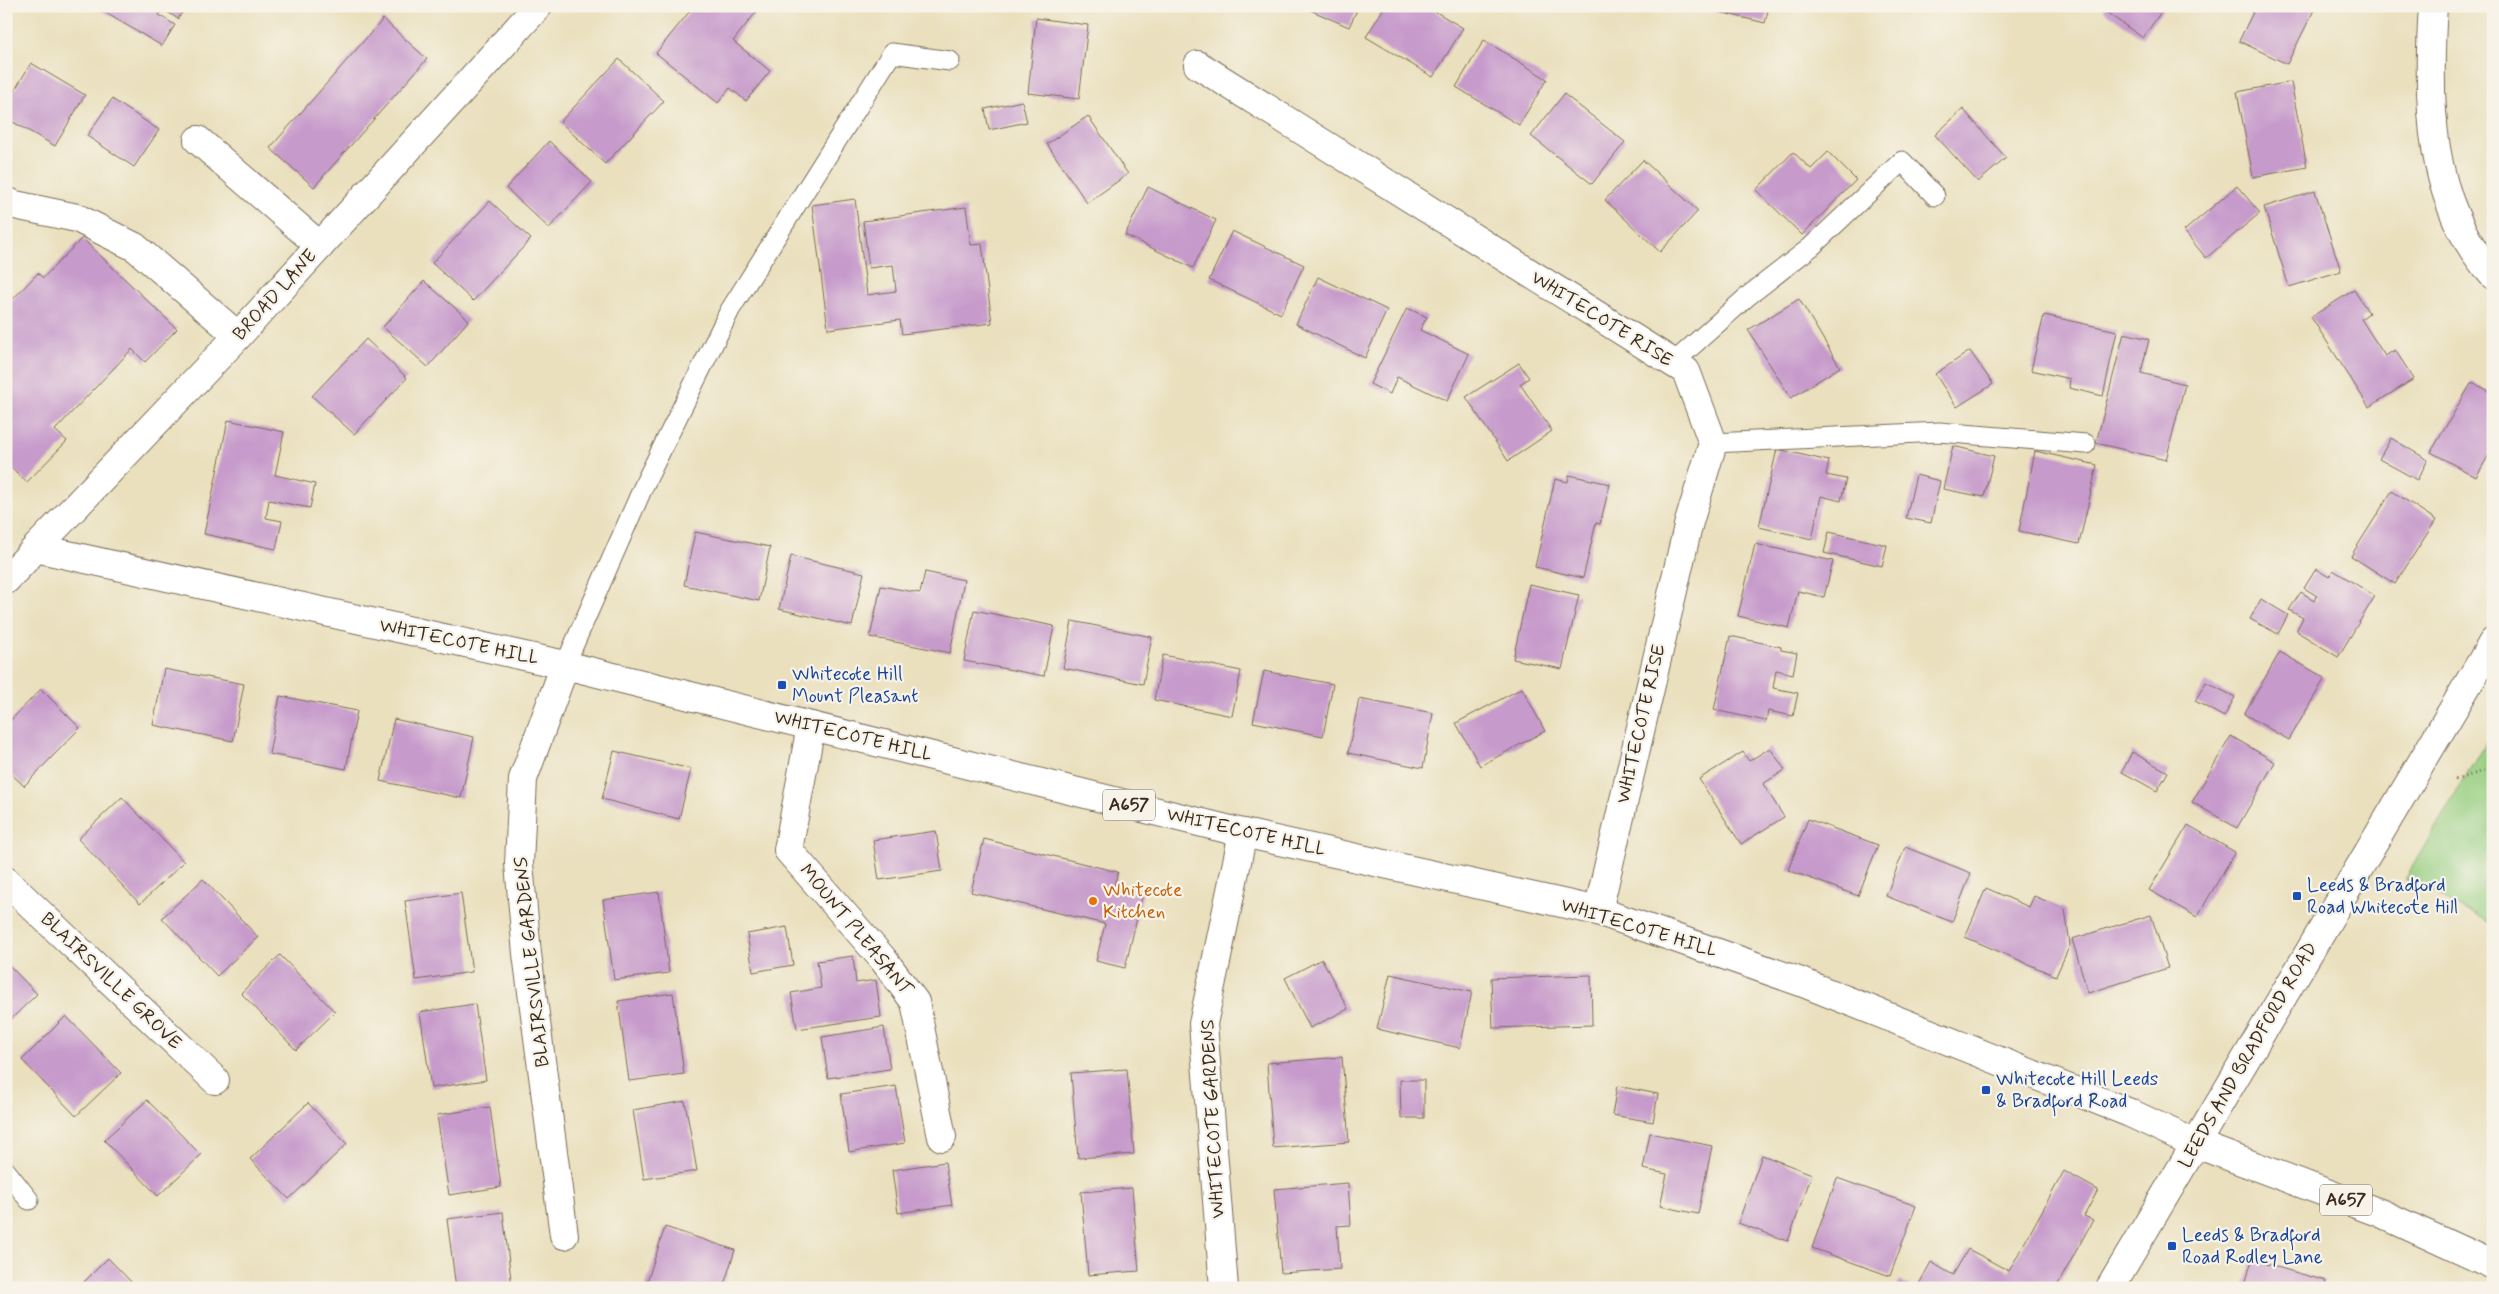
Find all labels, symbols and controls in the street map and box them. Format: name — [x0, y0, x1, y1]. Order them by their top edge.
street label: BROAD LANE — [227, 244, 323, 346]
street label: WHITECOTE RISE — [1526, 265, 1678, 373]
street label: WHITECOTE HILL — [377, 613, 541, 671]
street label: WHITECOTE RISE — [1611, 642, 1671, 806]
place label: Whitecote Hill Mount Pleasant — [792, 662, 918, 709]
marker: Whitecote Hill Mount Pleasant — [776, 679, 788, 691]
street label: WHITECOTE HILL — [771, 704, 935, 768]
road number: A657 — [1103, 790, 1155, 820]
street label: WHITECOTE HILL — [1164, 802, 1328, 862]
street label: BLAIRSVILLE GARDENS — [508, 855, 555, 1068]
street label: MOUNT PLEASANT — [794, 859, 919, 1002]
place label: Leeds & Bradford Road Whitecote Hill — [2307, 873, 2458, 920]
place label: Whitecote Kitchen — [1103, 878, 1182, 925]
marker: Leeds & Bradford Road Whitecote Hill — [2291, 890, 2303, 902]
street label: WHITECOTE HILL — [1558, 892, 1720, 964]
marker: Whitecote Kitchen — [1087, 895, 1099, 907]
street label: BLAIRSVILLE GROVE — [35, 907, 187, 1055]
street label: LEEDS AND BRADFORD ROAD — [2173, 937, 2323, 1173]
street label: WHITECOTE GARDENS — [1195, 1019, 1231, 1219]
place label: Whitecote Hill Leeds & Bradford Road — [1996, 1067, 2158, 1117]
marker: Whitecote Hill Leeds & Bradford Road — [1980, 1084, 1992, 1096]
road number: A657 — [2320, 1184, 2372, 1216]
place label: Leeds & Bradford Road Rodley Lane — [2182, 1223, 2323, 1270]
marker: Leeds & Bradford Road Rodley Lane — [2166, 1240, 2178, 1252]

